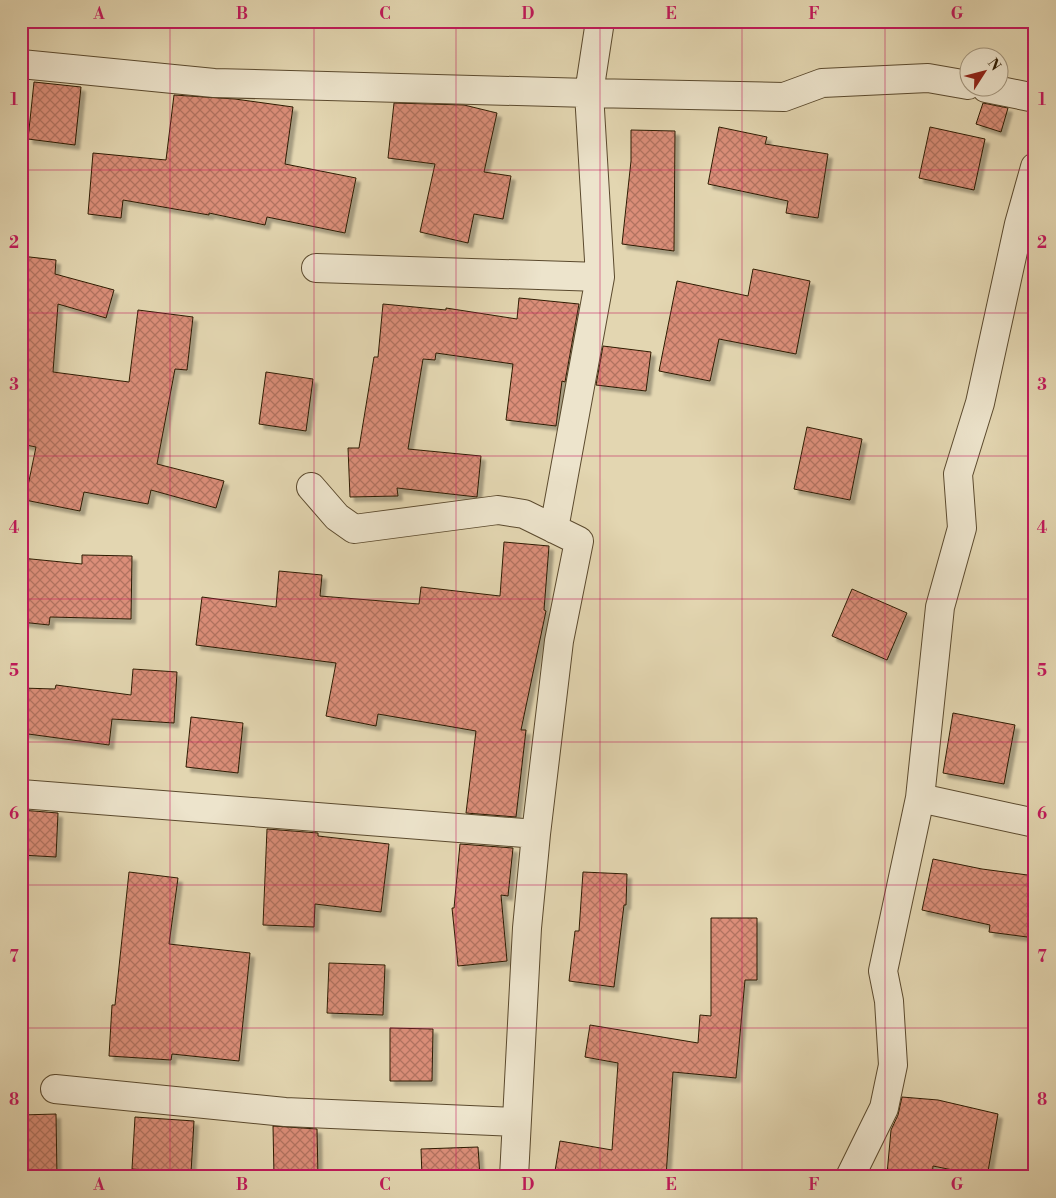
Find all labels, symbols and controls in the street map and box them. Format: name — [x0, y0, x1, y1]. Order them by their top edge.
text: A — [92, 4, 105, 24]
text: B — [236, 4, 248, 24]
text: C — [379, 4, 391, 24]
text: D — [522, 4, 535, 24]
text: E — [665, 4, 677, 24]
text: F — [808, 4, 820, 24]
text: G — [951, 4, 964, 24]
north arrow — [958, 48, 1008, 98]
text: N — [983, 55, 1004, 75]
text: 1 — [10, 90, 18, 110]
text: 1 — [1038, 90, 1046, 110]
text: 2 — [9, 233, 19, 253]
text: 2 — [1037, 233, 1047, 253]
text: 3 — [9, 375, 19, 395]
text: 3 — [1037, 375, 1047, 395]
text: 4 — [9, 518, 20, 538]
text: 4 — [1037, 518, 1048, 538]
text: 5 — [9, 661, 19, 681]
text: 5 — [1037, 661, 1047, 681]
text: 6 — [9, 804, 19, 824]
text: 6 — [1037, 804, 1047, 824]
text: 7 — [9, 947, 19, 967]
text: 7 — [1037, 947, 1047, 967]
text: 8 — [9, 1090, 19, 1110]
text: 8 — [1037, 1090, 1047, 1110]
text: A — [92, 1175, 105, 1195]
text: B — [236, 1175, 248, 1195]
text: C — [379, 1175, 391, 1195]
text: D — [522, 1175, 535, 1195]
text: E — [665, 1175, 677, 1195]
text: F — [808, 1175, 820, 1195]
text: G — [951, 1175, 964, 1195]

